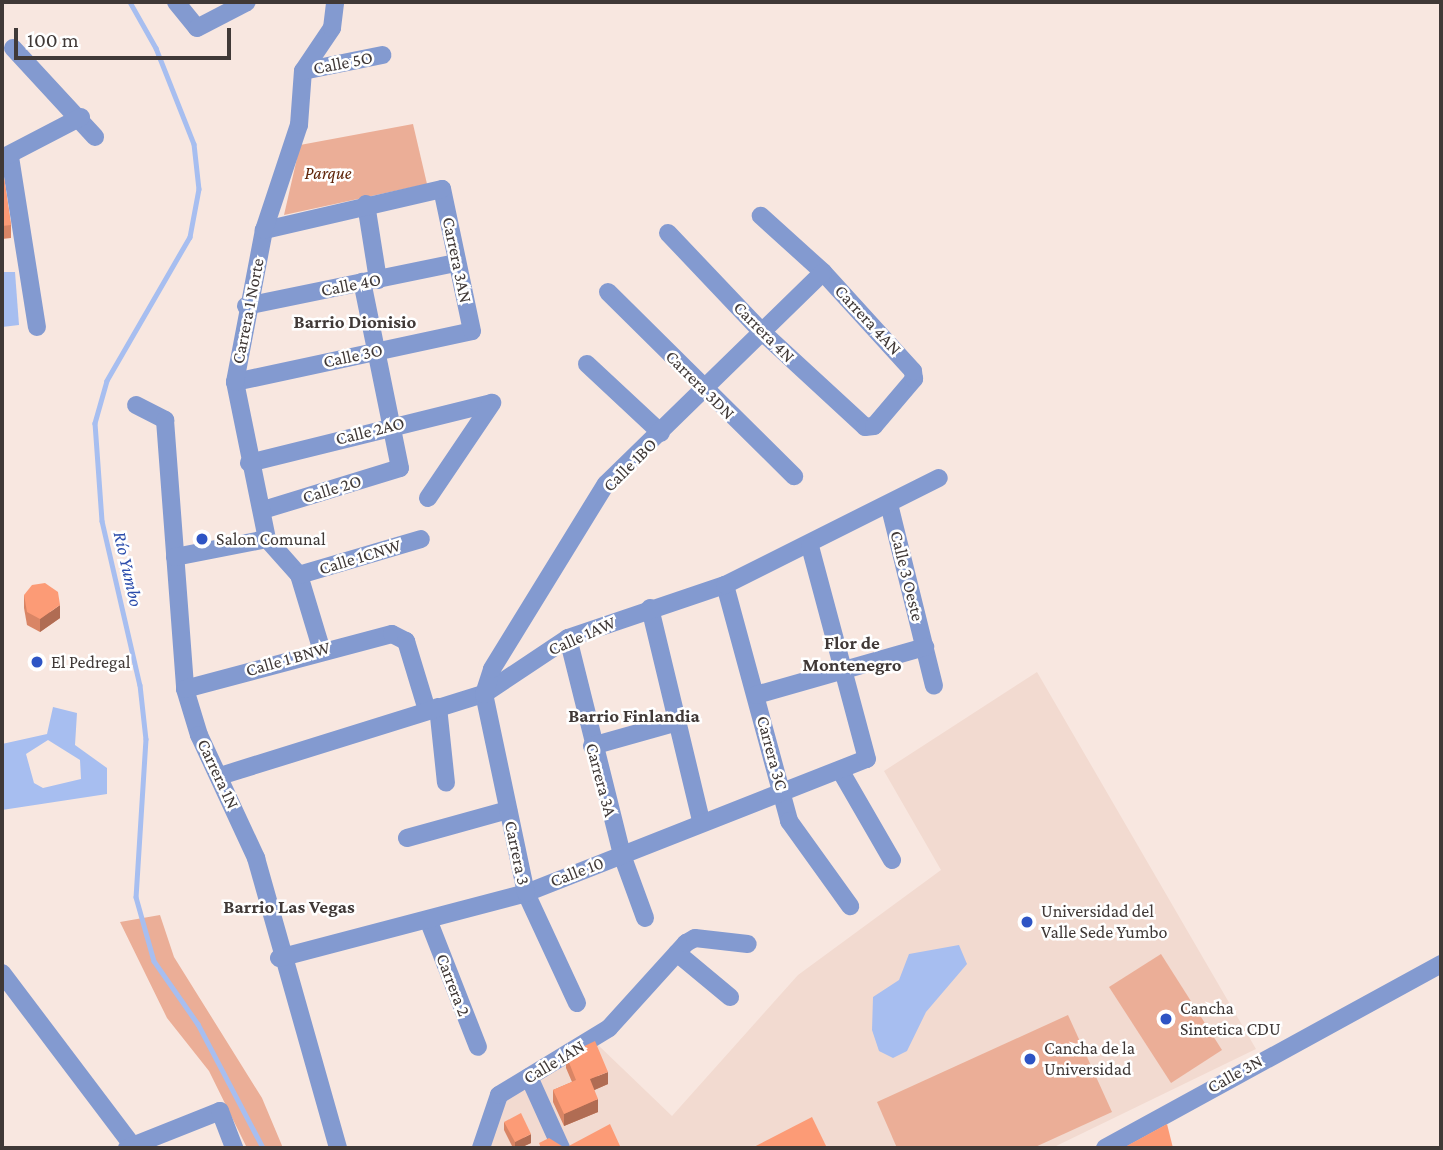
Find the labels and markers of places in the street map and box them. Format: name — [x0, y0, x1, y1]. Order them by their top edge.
place label: Salon Comunal — [216, 528, 326, 550]
marker: Salon Comunal — [194, 531, 210, 547]
place label: El Pedregal — [51, 651, 131, 673]
marker: El Pedregal — [29, 654, 45, 670]
place label: Universidad del Valle Sede Yumbo — [1041, 901, 1168, 944]
marker: Universidad del Valle Sede Yumbo — [1019, 914, 1035, 930]
place label: Cancha Sintetica CDU — [1180, 998, 1281, 1040]
marker: Cancha Sintetica CDU — [1158, 1011, 1174, 1027]
place label: Cancha de la Universidad — [1044, 1038, 1135, 1080]
marker: Cancha de la Universidad — [1022, 1051, 1038, 1067]

